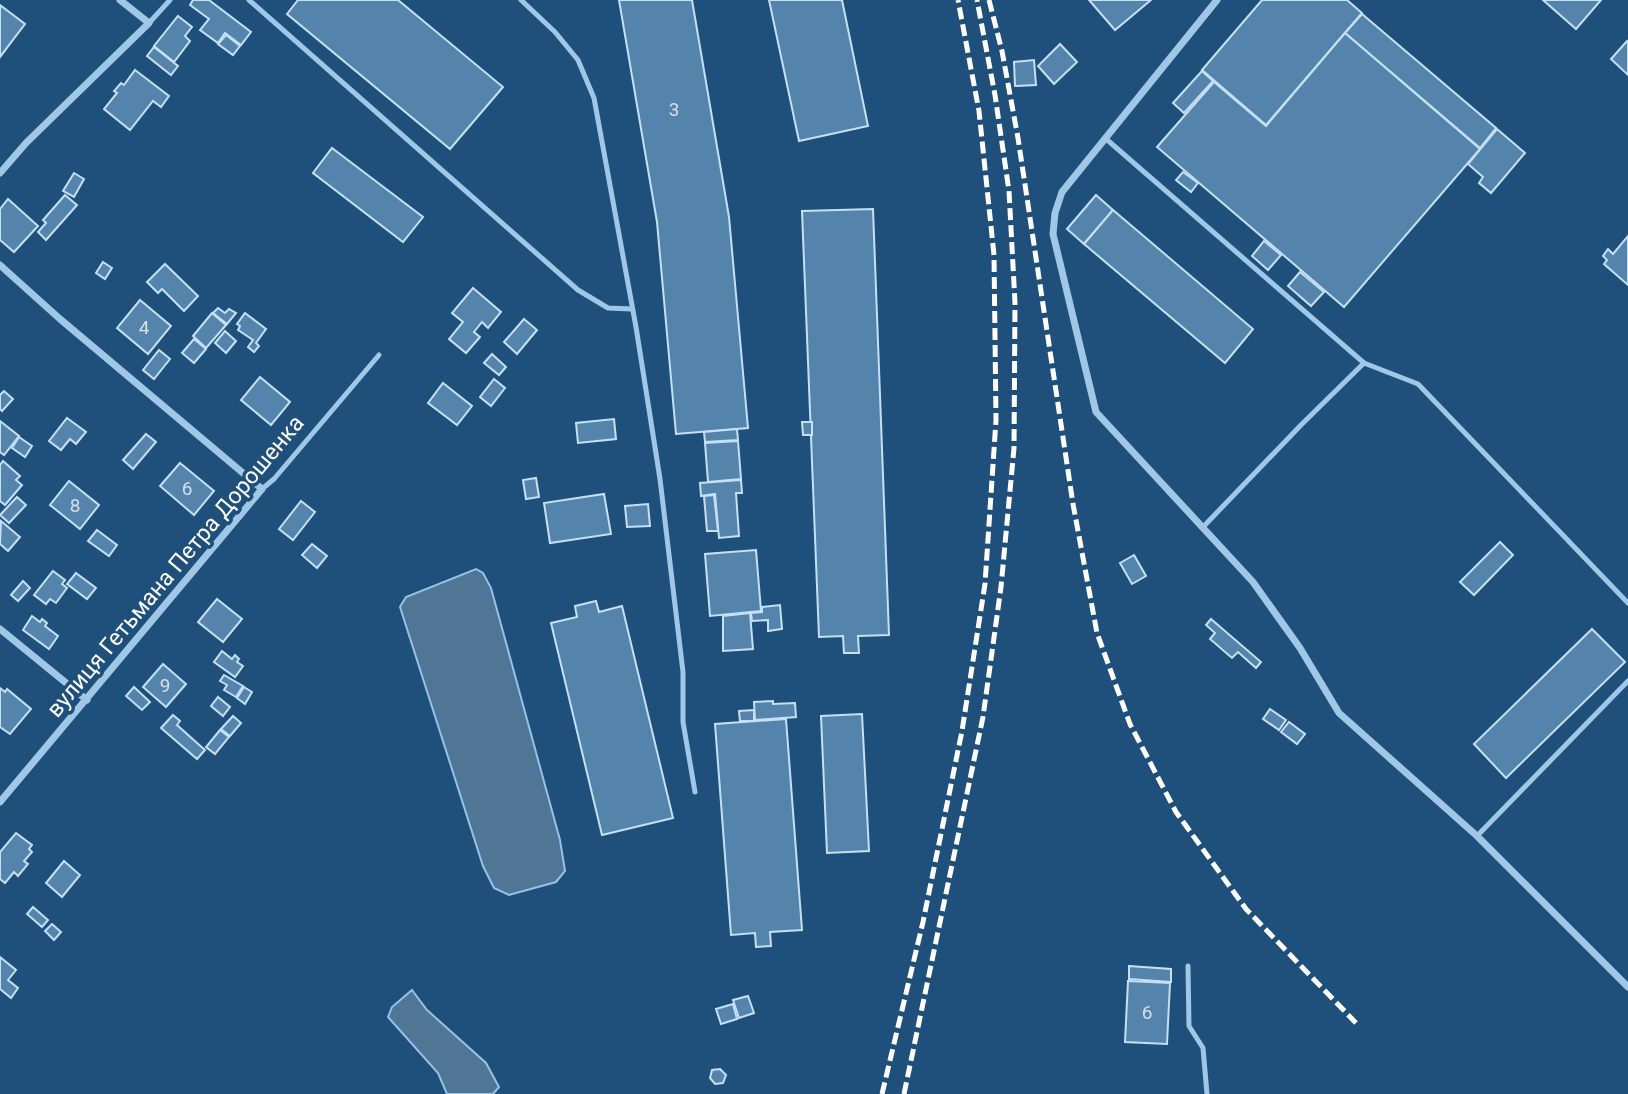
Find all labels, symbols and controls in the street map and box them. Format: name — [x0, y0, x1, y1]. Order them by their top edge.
house number: 3 — [669, 98, 679, 121]
house number: 4 — [139, 316, 150, 339]
street label: вулиця Гетьмана Петра Дорошенка — [41, 410, 310, 723]
house number: 6 — [182, 477, 192, 500]
house number: 8 — [70, 494, 80, 517]
house number: 9 — [160, 674, 170, 697]
house number: 6 — [1142, 1001, 1152, 1024]

